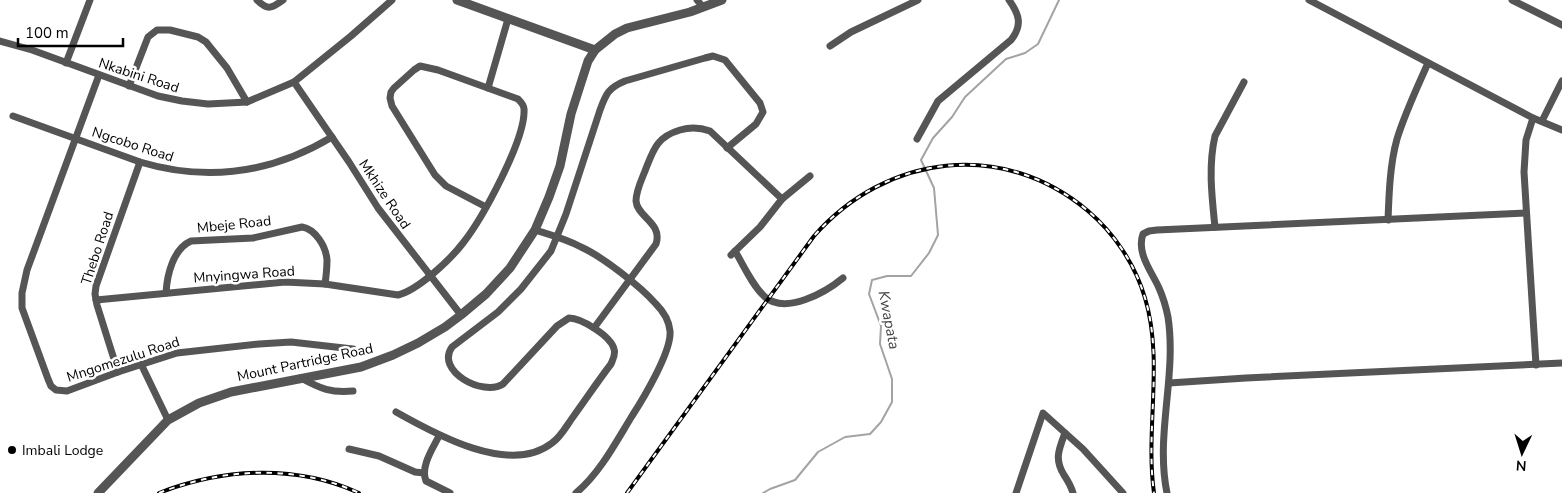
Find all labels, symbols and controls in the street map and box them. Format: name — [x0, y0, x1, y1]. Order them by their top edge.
scale bar — [18, 15, 122, 47]
text: 100 m — [25, 23, 69, 43]
street label: Nkabini Road — [96, 54, 181, 97]
street label: Ngcobo Road — [90, 122, 176, 167]
street label: Mkhize Road — [354, 156, 415, 233]
street label: Thebo Road — [77, 209, 118, 287]
street label: Mbeje Road — [196, 211, 272, 238]
street label: Mnyingwa Road — [193, 261, 295, 288]
water label: Kwapata — [874, 289, 904, 351]
street label: Mngomezulu Road — [64, 332, 182, 387]
street label: Mount Partridge Road — [235, 339, 375, 386]
north arrow — [1497, 428, 1547, 478]
place label: Imbali Lodge — [22, 441, 103, 460]
marker: Imbali Lodge — [6, 444, 18, 456]
text: N — [1515, 456, 1527, 475]

